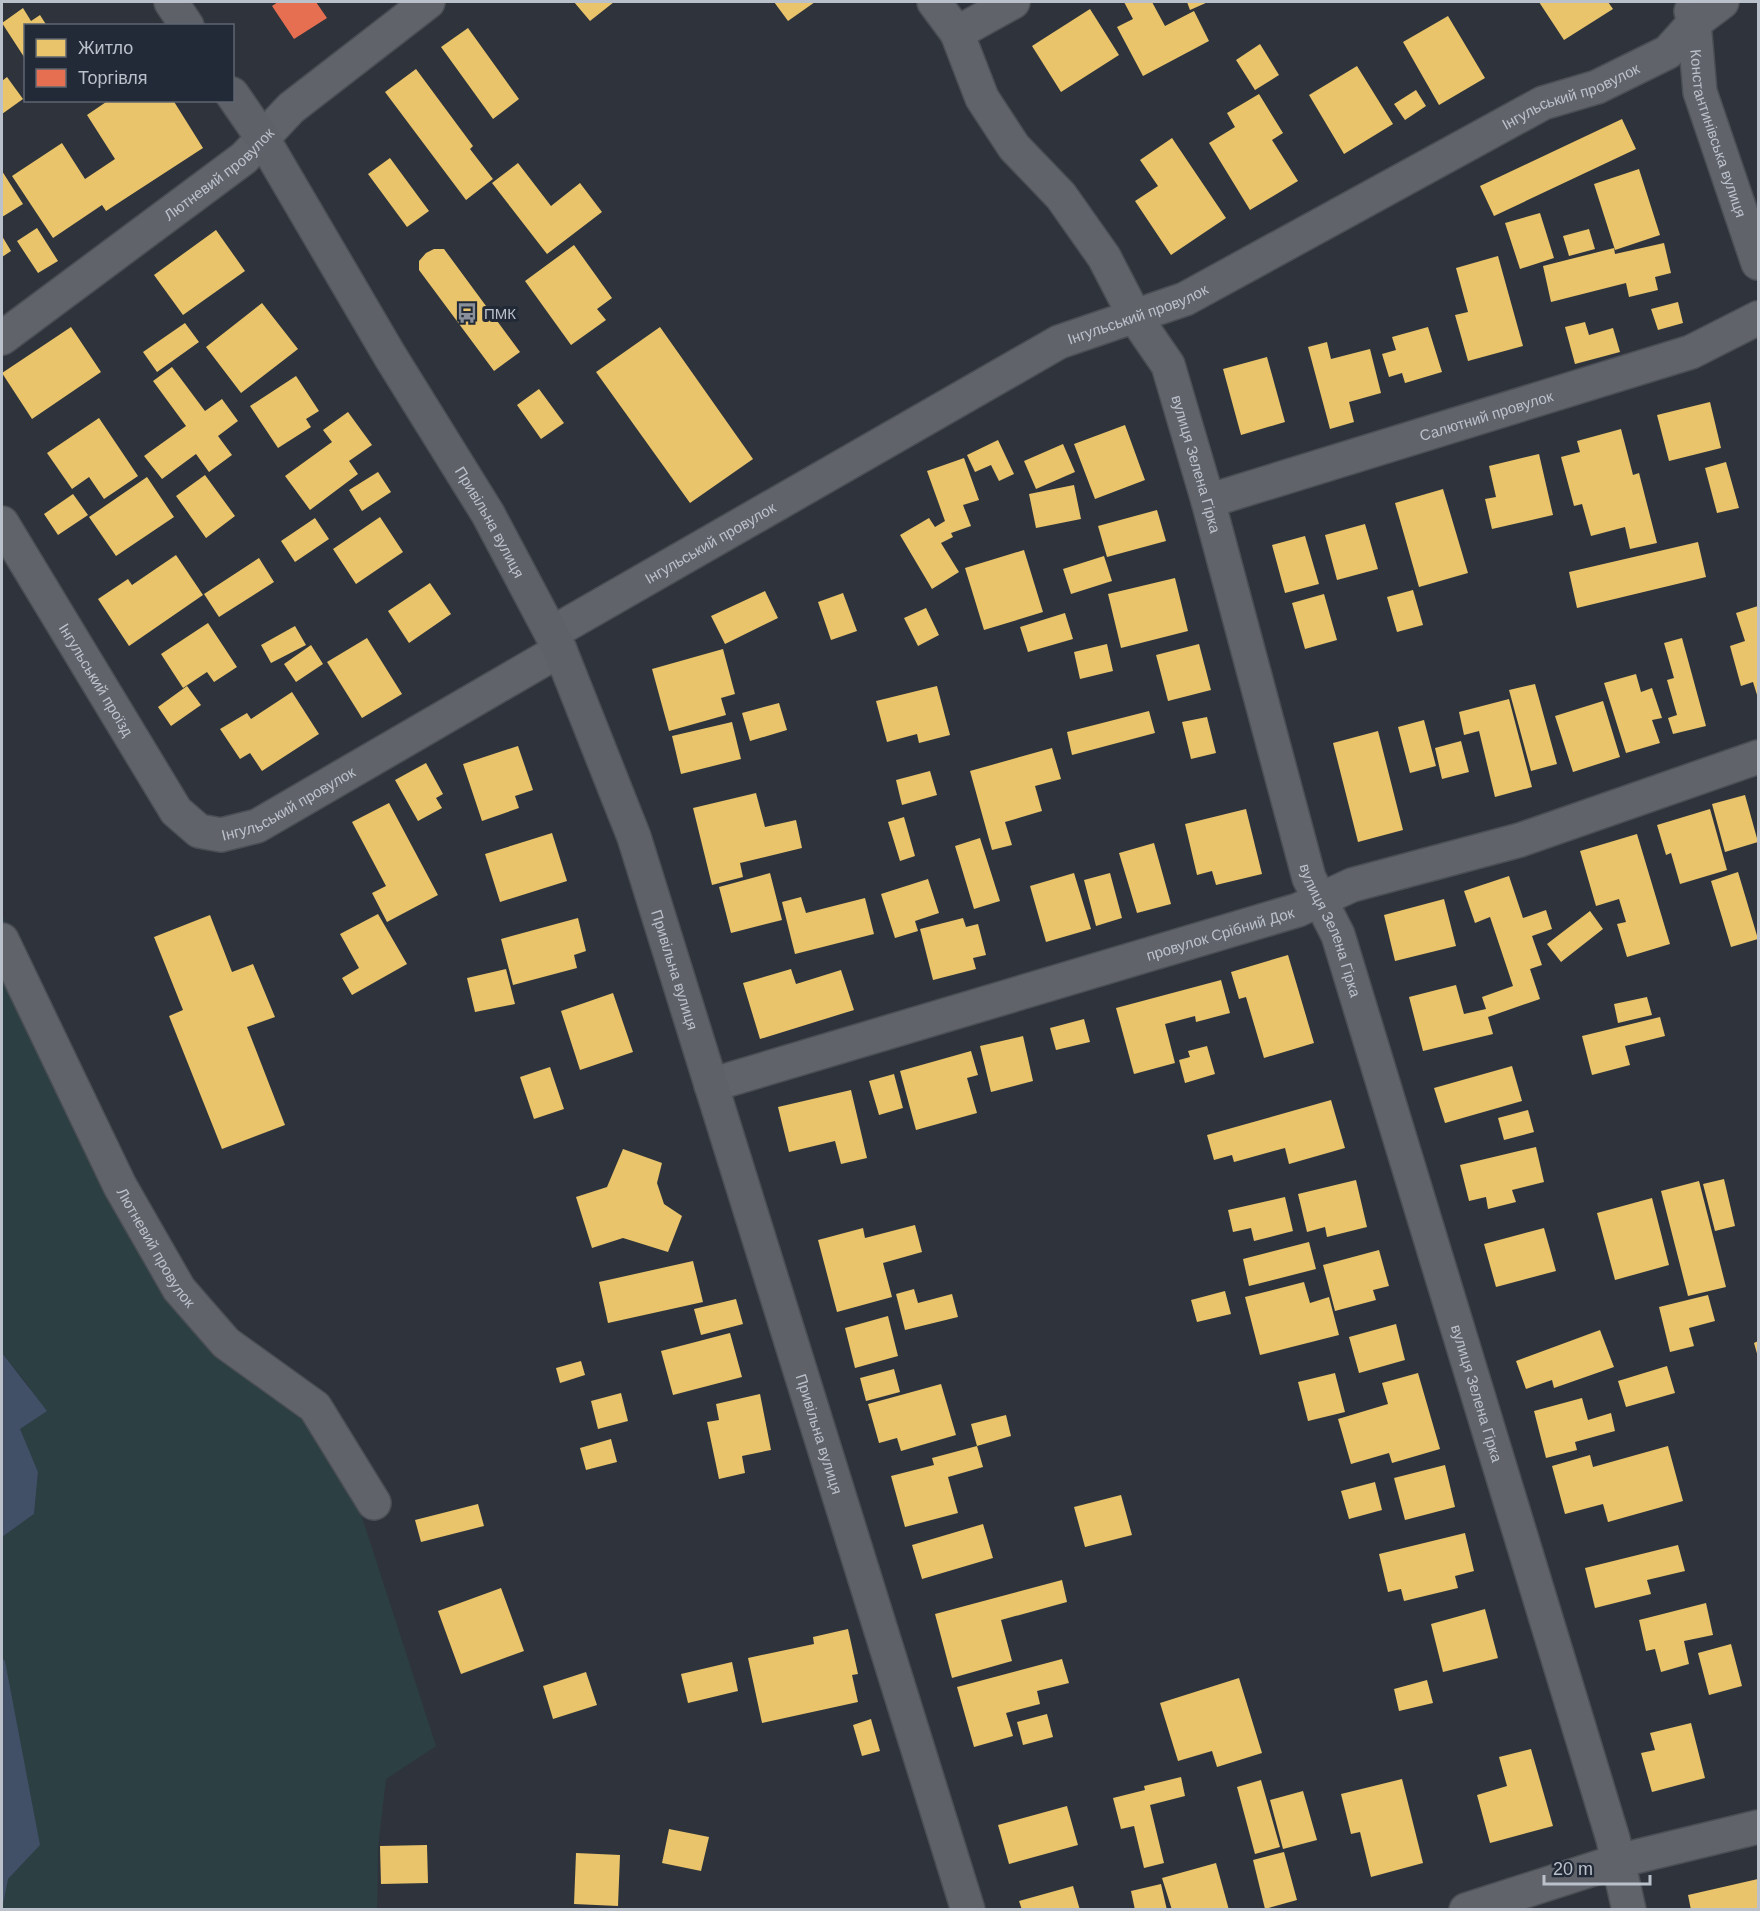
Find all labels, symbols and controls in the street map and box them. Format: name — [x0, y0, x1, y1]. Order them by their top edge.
legend — [24, 24, 234, 102]
text: Житло — [78, 38, 133, 58]
street label: Константинівська вулиця — [1688, 49, 1750, 219]
street label: Інгульський провулок — [1499, 59, 1642, 132]
text: Торгівля — [78, 68, 148, 88]
street label: Лютневий провулок — [160, 124, 277, 223]
street label: Інгульський провулок — [1065, 280, 1211, 347]
bus stop icon: ПМК — [455, 301, 479, 325]
place label: ПМК — [484, 305, 516, 322]
street label: Салютний провулок — [1417, 387, 1555, 444]
street label: вулиця Зелена Гірка — [1169, 393, 1225, 535]
street label: Привільна вулиця — [452, 463, 528, 580]
street label: Інгульський провулок — [641, 498, 779, 587]
street label: Інгульський проїзд — [56, 620, 137, 739]
street label: Інгульський провулок — [220, 762, 358, 843]
street label: вулиця Зелена Гірка — [1297, 862, 1365, 1000]
street label: провулок Срібний Док — [1144, 903, 1296, 963]
street label: Привільна вулиця — [649, 908, 702, 1032]
street label: Лютневий провулок — [114, 1184, 199, 1311]
street label: вулиця Зелена Гірка — [1448, 1322, 1506, 1465]
street label: Привільна вулиця — [793, 1372, 846, 1496]
scale bar — [1544, 1848, 1650, 1886]
text: 20 m — [1553, 1859, 1593, 1879]

